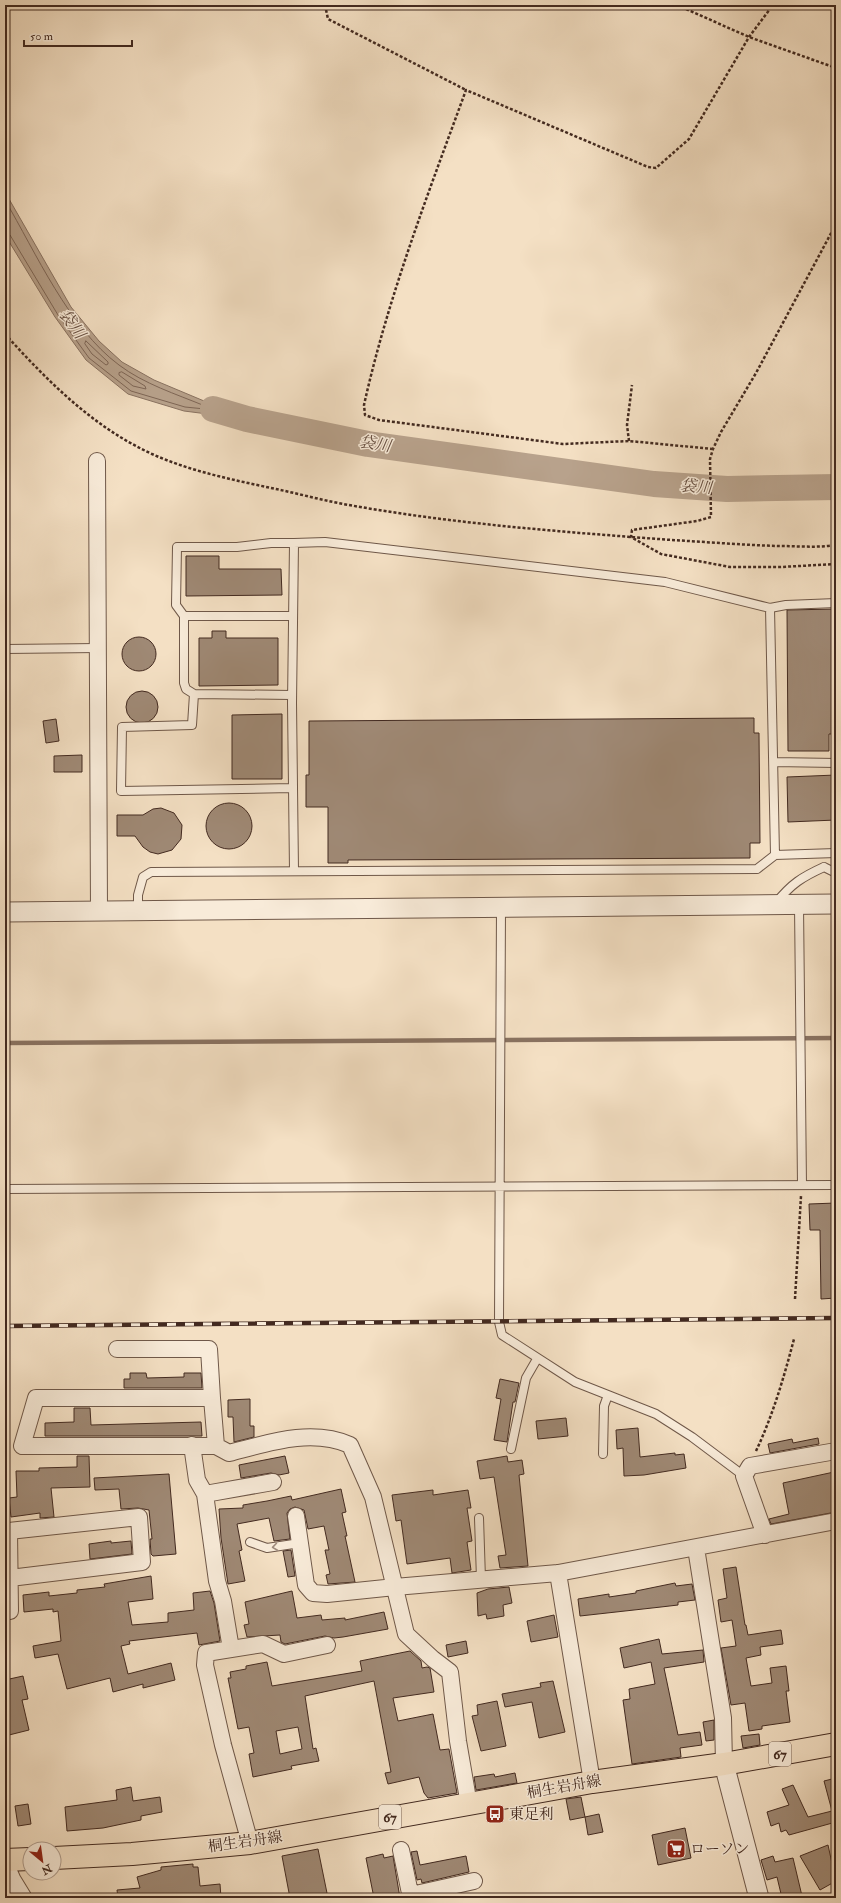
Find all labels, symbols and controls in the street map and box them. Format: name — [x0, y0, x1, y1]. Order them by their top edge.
scale bar — [24, 22, 132, 48]
text: 50 m — [30, 29, 54, 44]
water label: 袋川 — [55, 305, 91, 344]
water label: 袋川 — [358, 432, 394, 457]
water label: 袋川 — [679, 476, 715, 498]
one-way arrow — [272, 1542, 278, 1551]
road number: 67 — [769, 1742, 791, 1766]
street label: 桐生岩舟線 — [525, 1771, 603, 1803]
bus stop icon: 東足利 — [484, 1803, 506, 1825]
road number: 67 — [379, 1805, 401, 1829]
place label: 東足利 — [509, 1805, 554, 1824]
street label: 桐生岩舟線 — [207, 1827, 283, 1857]
supermarket icon: ローソン — [665, 1838, 687, 1860]
place label: ローソン — [690, 1840, 749, 1859]
north arrow — [22, 1841, 62, 1881]
text: N — [38, 1861, 55, 1878]

